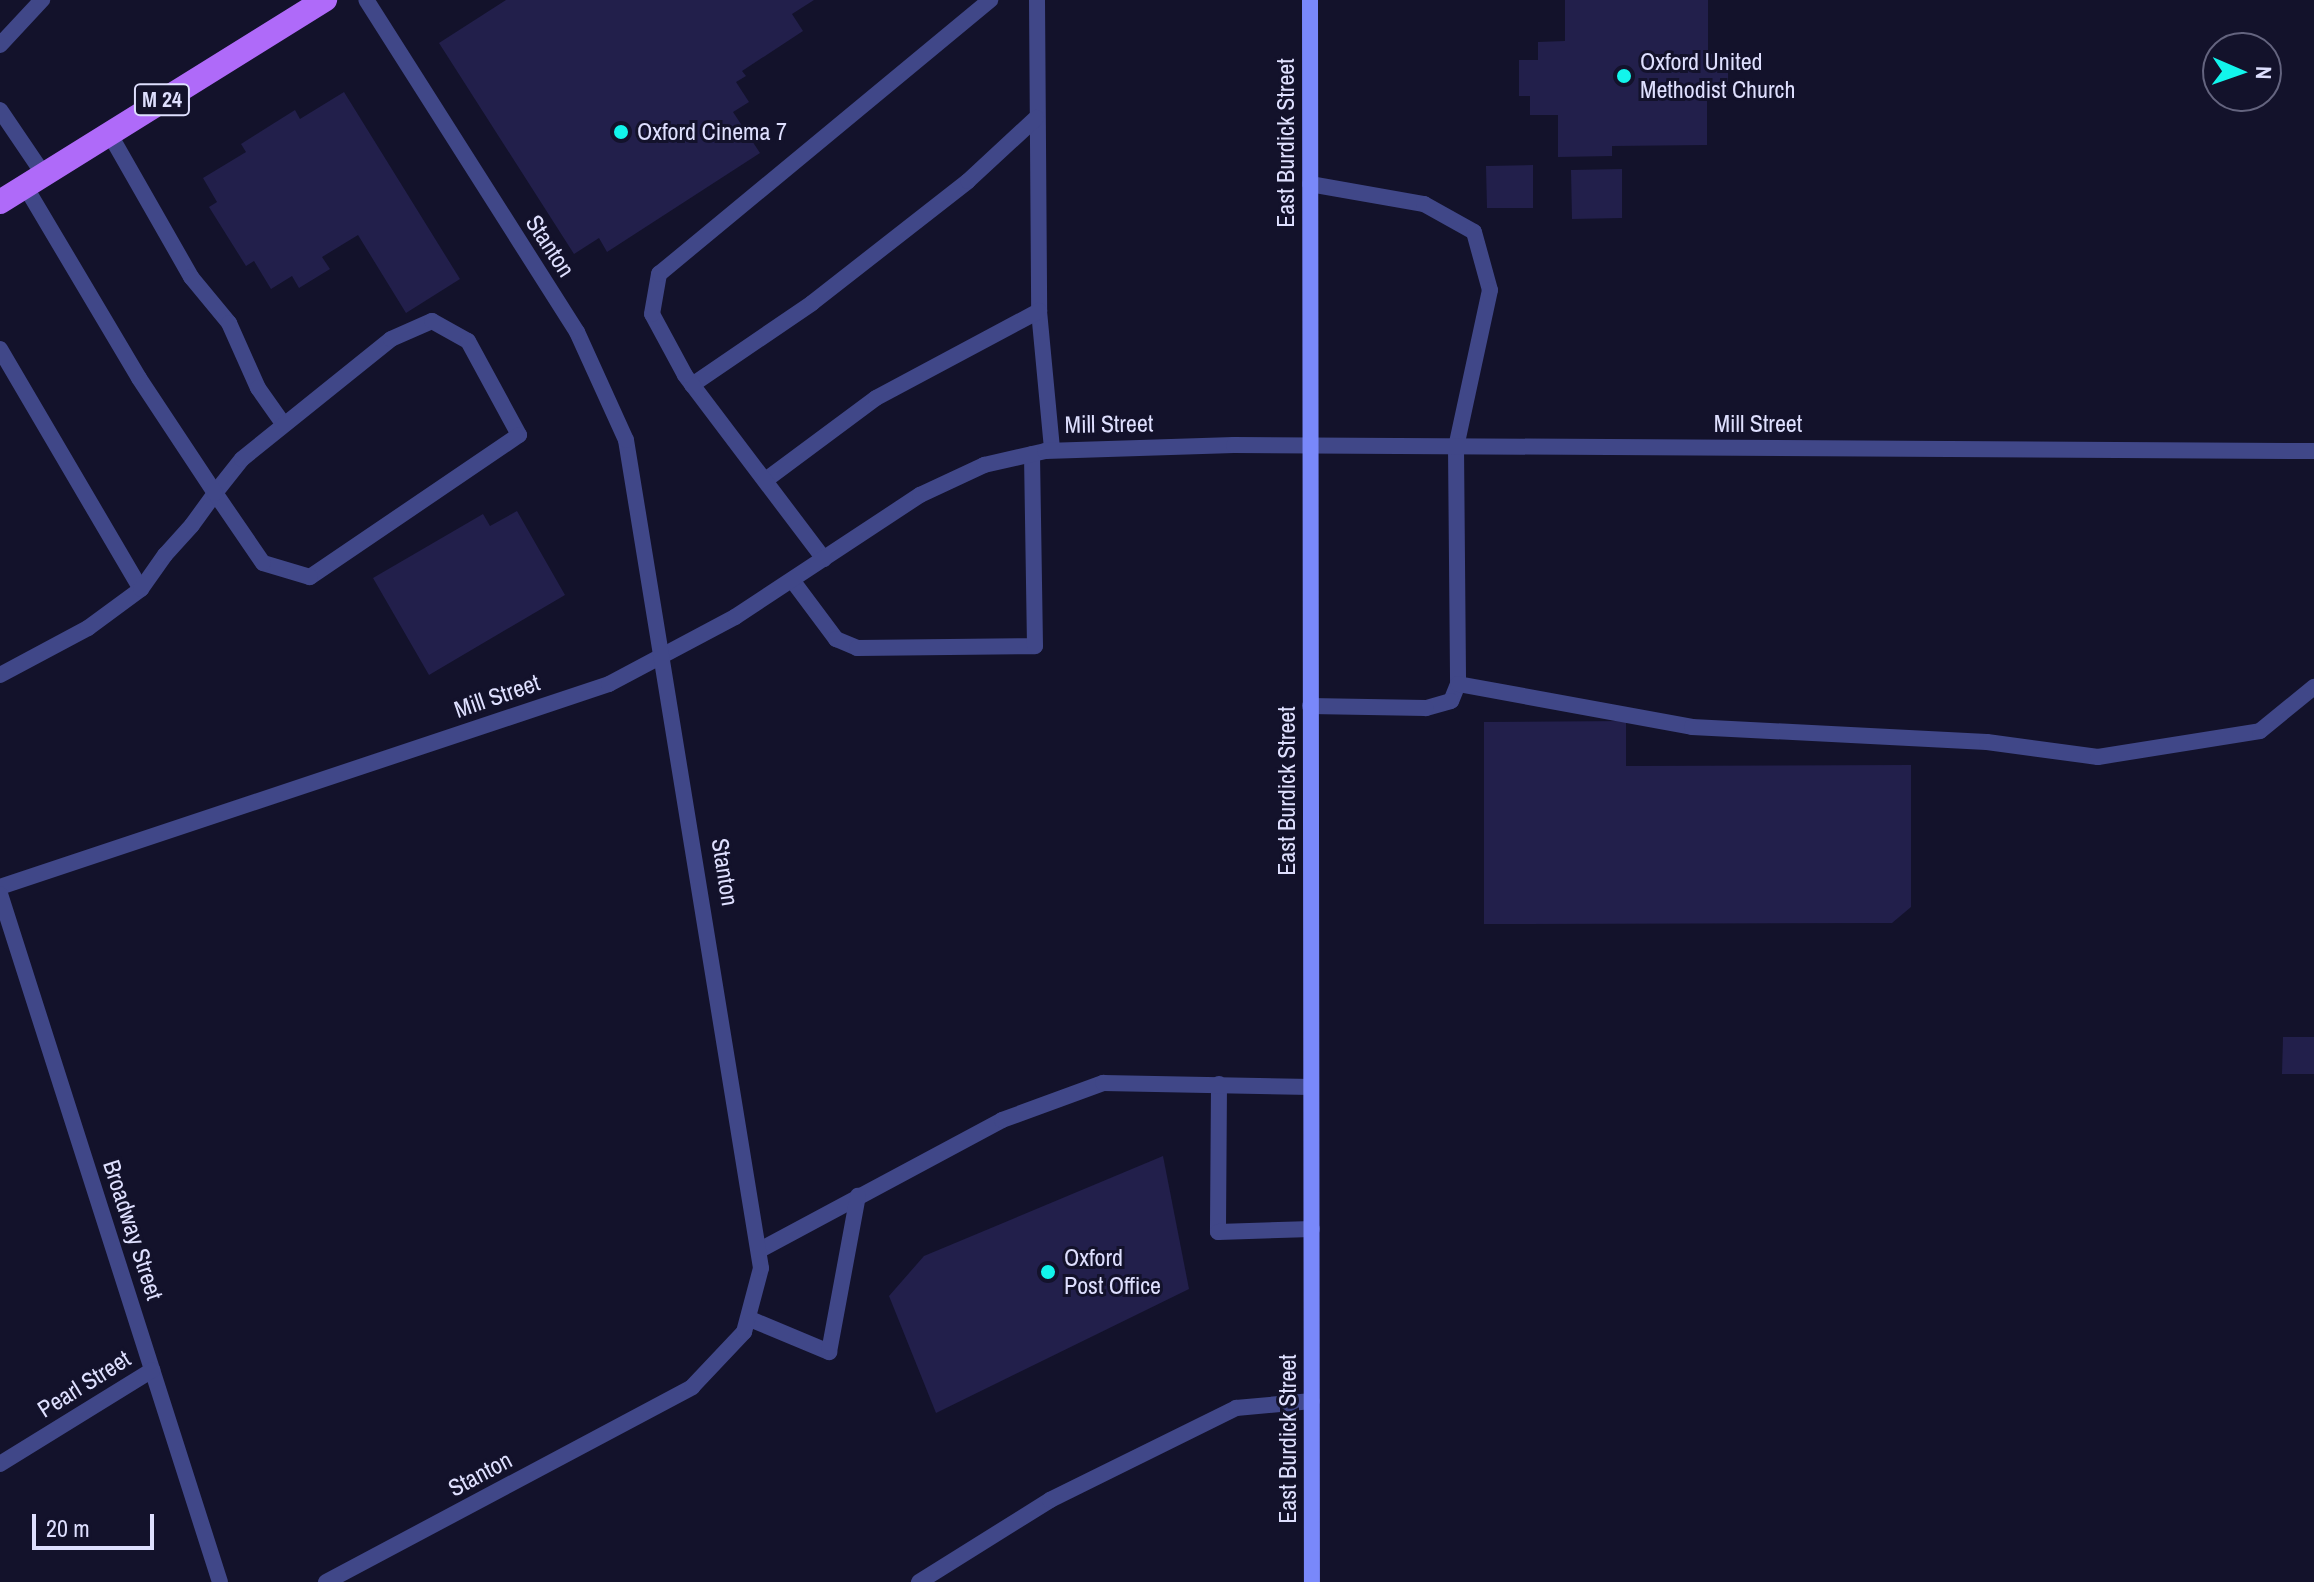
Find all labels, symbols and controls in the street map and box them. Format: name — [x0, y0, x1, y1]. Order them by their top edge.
north arrow — [2202, 32, 2282, 112]
place label: Oxford United Methodist Church — [1640, 48, 1795, 104]
street label: East Burdick Street — [1272, 58, 1300, 228]
text: N — [2249, 66, 2279, 80]
marker: Oxford United Methodist Church — [1615, 67, 1633, 85]
road number: M 24 — [132, 82, 192, 118]
place label: Oxford Cinema 7 — [637, 118, 787, 146]
marker: Oxford Cinema 7 — [612, 123, 630, 141]
street label: Stanton — [519, 210, 581, 282]
street label: Mill Street — [1064, 409, 1154, 439]
street label: Mill Street — [1714, 410, 1802, 438]
street label: Mill Street — [450, 668, 544, 724]
street label: East Burdick Street — [1273, 706, 1301, 876]
street label: Stanton — [705, 836, 745, 908]
street label: Broadway Street — [97, 1156, 169, 1304]
place label: Oxford Post Office — [1064, 1244, 1161, 1300]
marker: Oxford Post Office — [1039, 1263, 1057, 1281]
street label: Pearl Street — [32, 1344, 136, 1424]
street label: East Burdick Street — [1274, 1354, 1302, 1524]
street label: Stanton — [443, 1445, 517, 1503]
scale bar — [36, 1498, 158, 1548]
text: 20 m — [46, 1512, 90, 1544]

